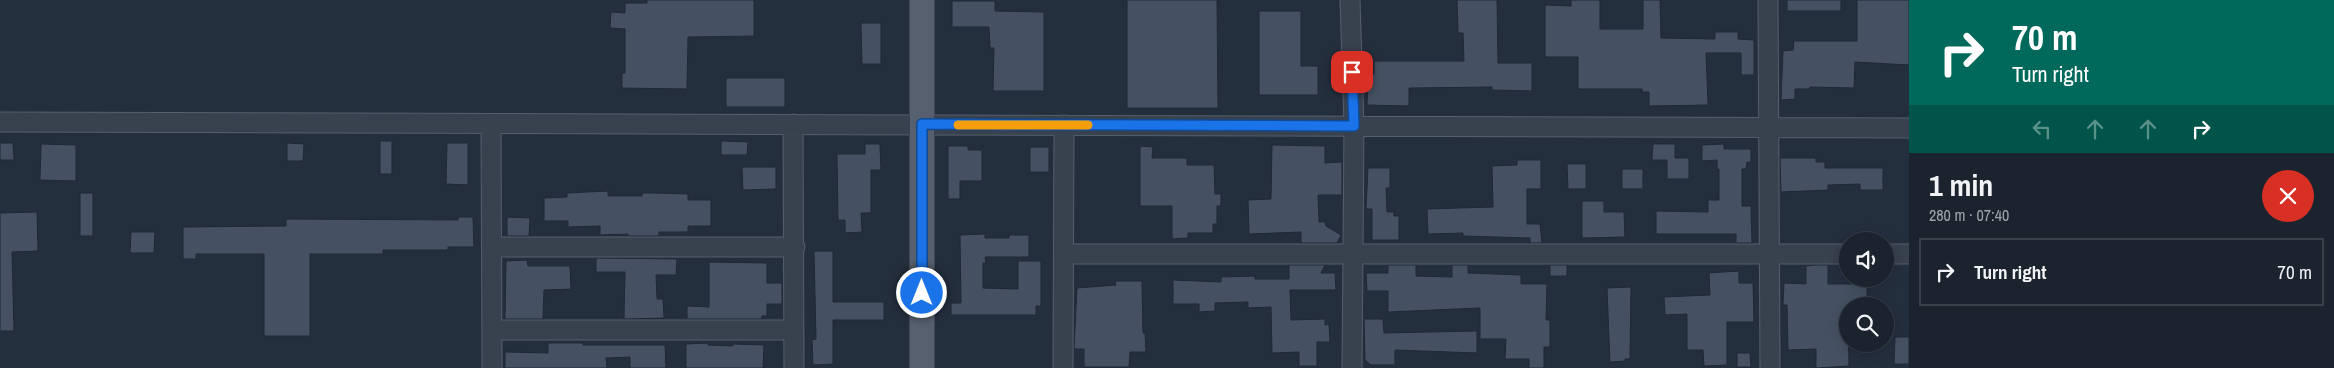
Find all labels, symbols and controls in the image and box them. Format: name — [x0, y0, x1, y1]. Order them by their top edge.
text: 70 m — [2012, 14, 2077, 61]
icon: right — [1929, 20, 1994, 85]
pin — [1331, 51, 1373, 93]
icon: arrive — [1338, 58, 1366, 86]
text: Turn right — [2012, 59, 2089, 89]
icon: left — [2028, 115, 2056, 143]
icon: ahead — [2081, 115, 2109, 143]
icon: ahead — [2134, 115, 2162, 143]
icon: right — [2187, 115, 2215, 143]
text: 1 min — [1929, 165, 1993, 205]
button: close — [2262, 170, 2314, 222]
text: 280 m · 07:40 — [1929, 204, 2009, 226]
map controls — [1839, 232, 1894, 352]
button: sound — [1839, 232, 1894, 287]
icon: right — [1931, 258, 1959, 286]
text: Turn right — [1974, 259, 2046, 285]
text: 70 m — [2277, 259, 2312, 285]
position arrow — [895, 266, 947, 318]
button: search — [1839, 297, 1894, 352]

